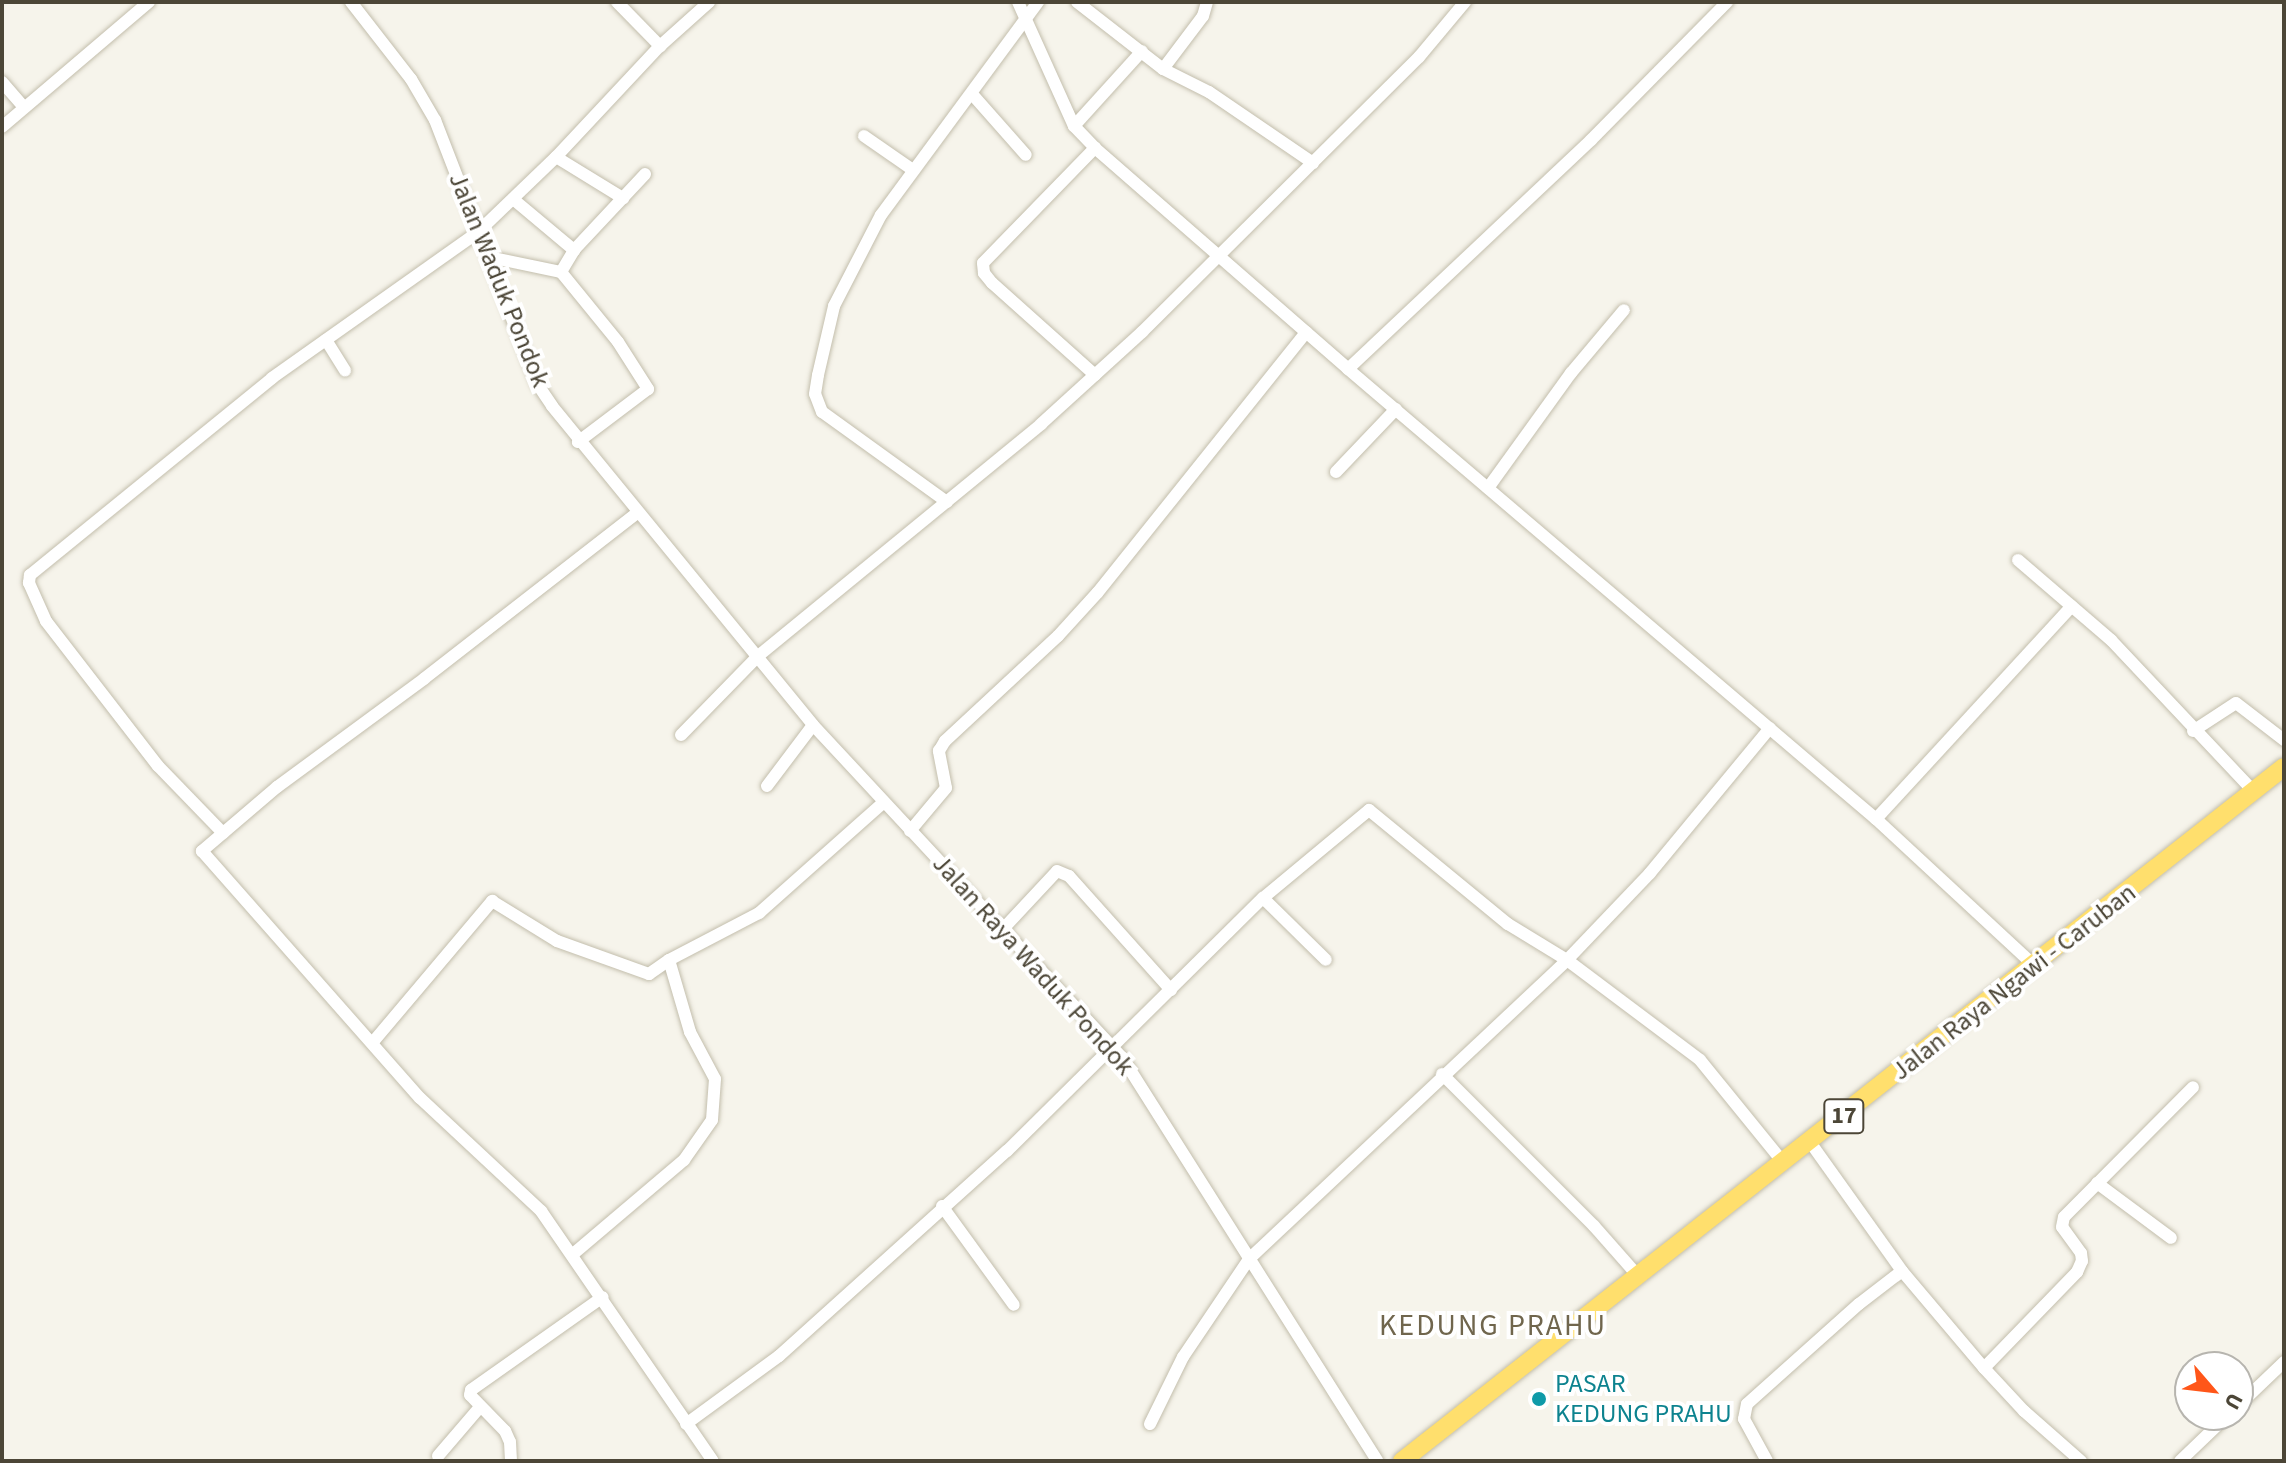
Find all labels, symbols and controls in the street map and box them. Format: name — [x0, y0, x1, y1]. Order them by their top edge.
street label: Jalan Waduk Pondok — [442, 168, 556, 392]
street label: Jalan Raya Waduk Pondok — [926, 848, 1140, 1082]
street label: Jalan Raya Ngawi - Caruban — [1886, 877, 2142, 1087]
road number: 17 — [1822, 1096, 1866, 1136]
district label: KEDUNG PRAHU — [1379, 1308, 1607, 1344]
north arrow — [2174, 1351, 2254, 1431]
place label: PASAR KEDUNG PRAHU — [1555, 1368, 1732, 1430]
text: U — [2216, 1387, 2251, 1415]
marker: PASAR KEDUNG PRAHU — [1530, 1390, 1548, 1408]

